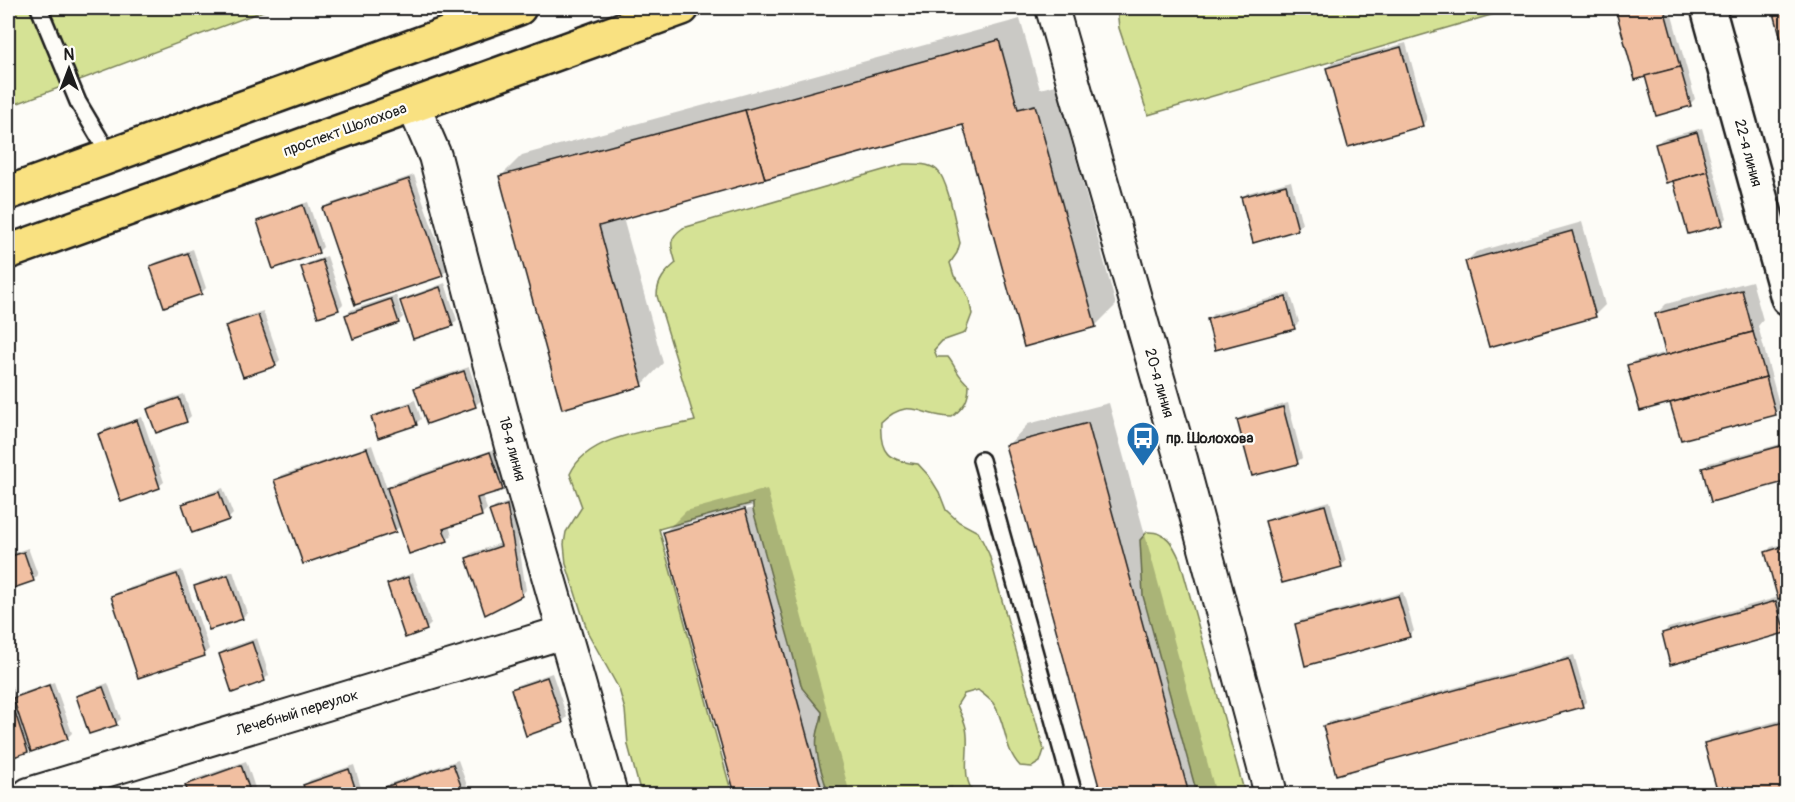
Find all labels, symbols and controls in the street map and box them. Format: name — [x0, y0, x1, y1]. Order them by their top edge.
north arrow — [39, 39, 99, 99]
text: N — [64, 45, 75, 65]
street label: проспект Шолохова — [281, 99, 409, 161]
street label: 22-я линия — [1730, 117, 1766, 189]
street label: 20-я линия — [1140, 346, 1178, 420]
street label: 18-я линия — [494, 415, 530, 483]
bus stop icon: пр. Шолохова — [1125, 420, 1161, 467]
place label: пр. Шолохова — [1166, 429, 1253, 448]
street label: Лечебный переулок — [232, 685, 361, 741]

